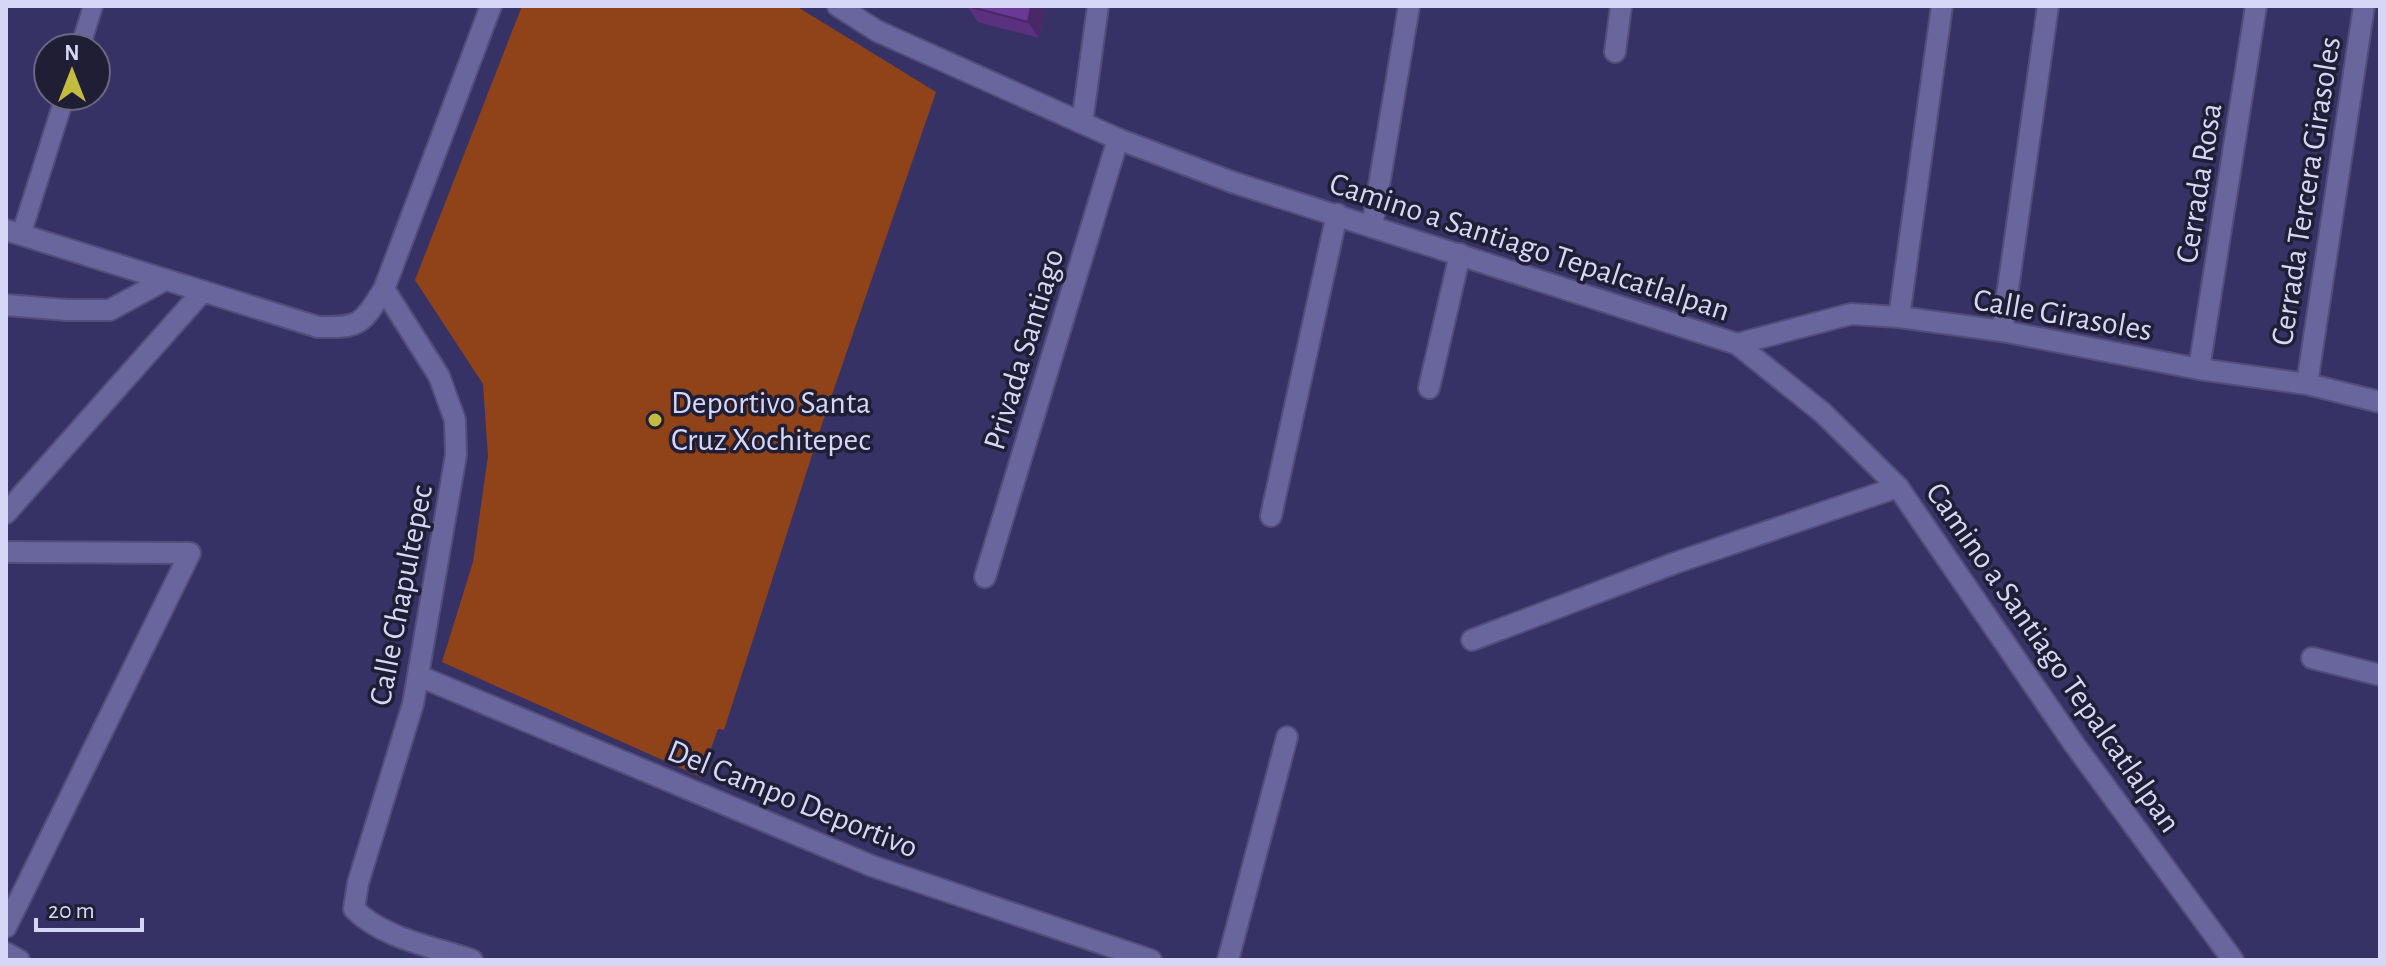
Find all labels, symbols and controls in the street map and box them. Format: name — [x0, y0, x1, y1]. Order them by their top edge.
north arrow — [32, 32, 112, 112]
street label: Cerrada Tercera Girasoles — [2266, 35, 2346, 348]
text: N — [64, 42, 80, 64]
street label: Cerrada Rosa — [2171, 101, 2227, 265]
street label: Camino a Santiago Tepalcatlalpan — [1326, 167, 1734, 327]
street label: Privada Santiago — [978, 245, 1070, 453]
street label: Calle Girasoles — [1971, 284, 2155, 346]
place label: Deportivo Santa Cruz Xochitepec — [671, 387, 871, 456]
marker: Deportivo Santa Cruz Xochitepec — [646, 411, 664, 429]
street label: Camino a Santiago Tepalcatlalpan — [1920, 477, 2186, 838]
street label: Calle Chapultepec — [364, 482, 438, 708]
street label: Del Campo Deportivo — [663, 734, 922, 864]
scale bar — [36, 882, 142, 932]
text: 20 m — [48, 899, 95, 923]

